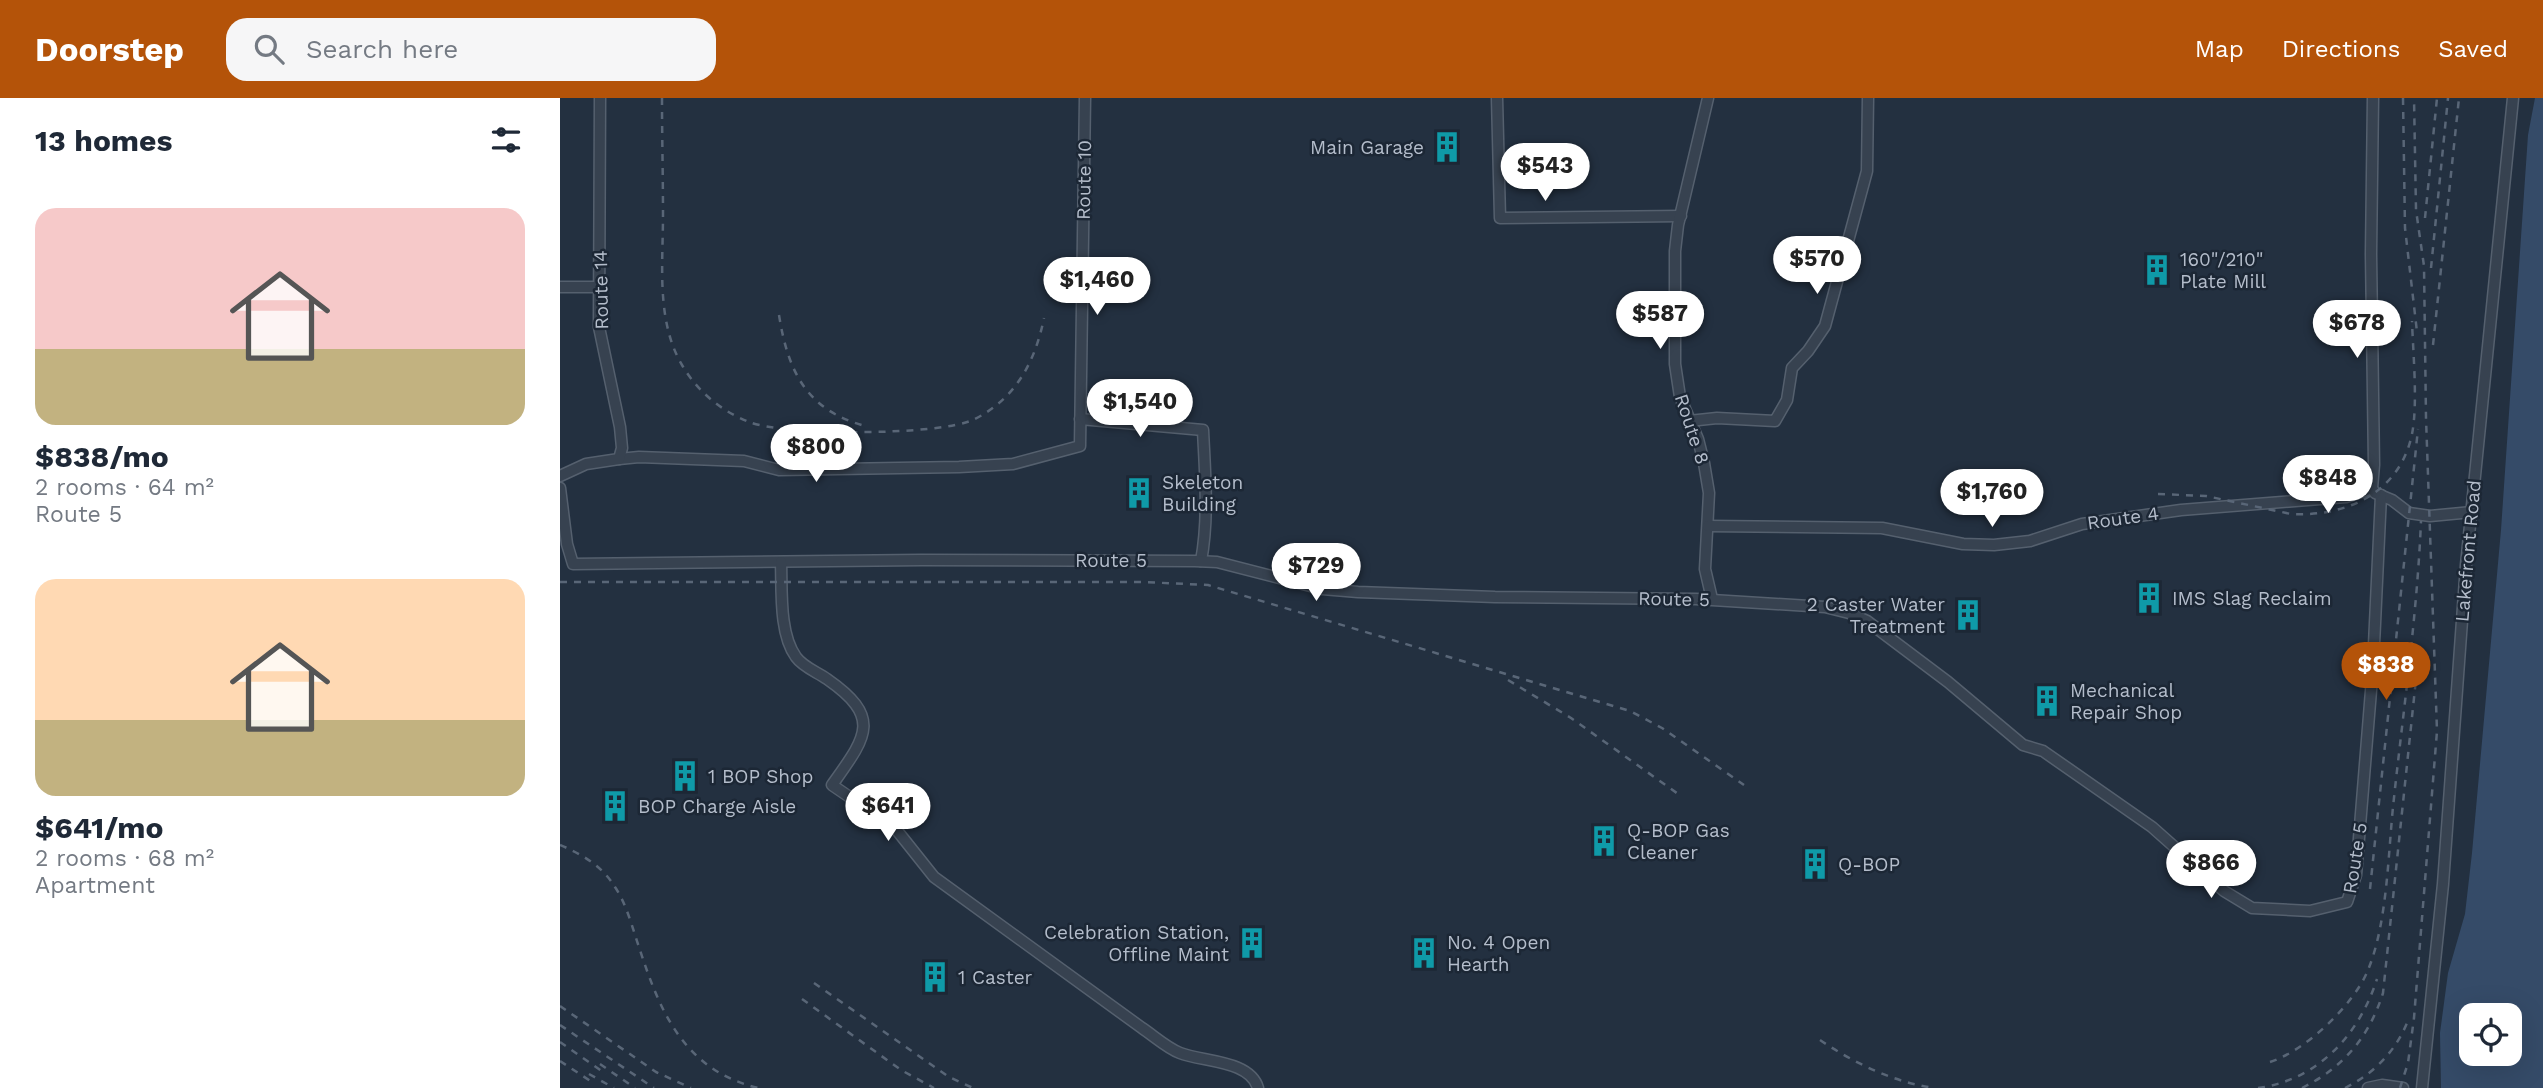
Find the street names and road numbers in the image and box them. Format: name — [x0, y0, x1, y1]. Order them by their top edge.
street label: Route 10 — [1072, 140, 1096, 220]
street label: Route 14 — [589, 250, 613, 330]
street label: Route 8 — [1670, 391, 1714, 467]
street label: Lakefront Road — [2450, 479, 2486, 623]
street label: Route 4 — [2086, 502, 2160, 534]
street label: Route 5 — [1075, 549, 1147, 572]
street label: Route 5 — [1638, 587, 1710, 611]
street label: Route 5 — [2338, 821, 2372, 895]

